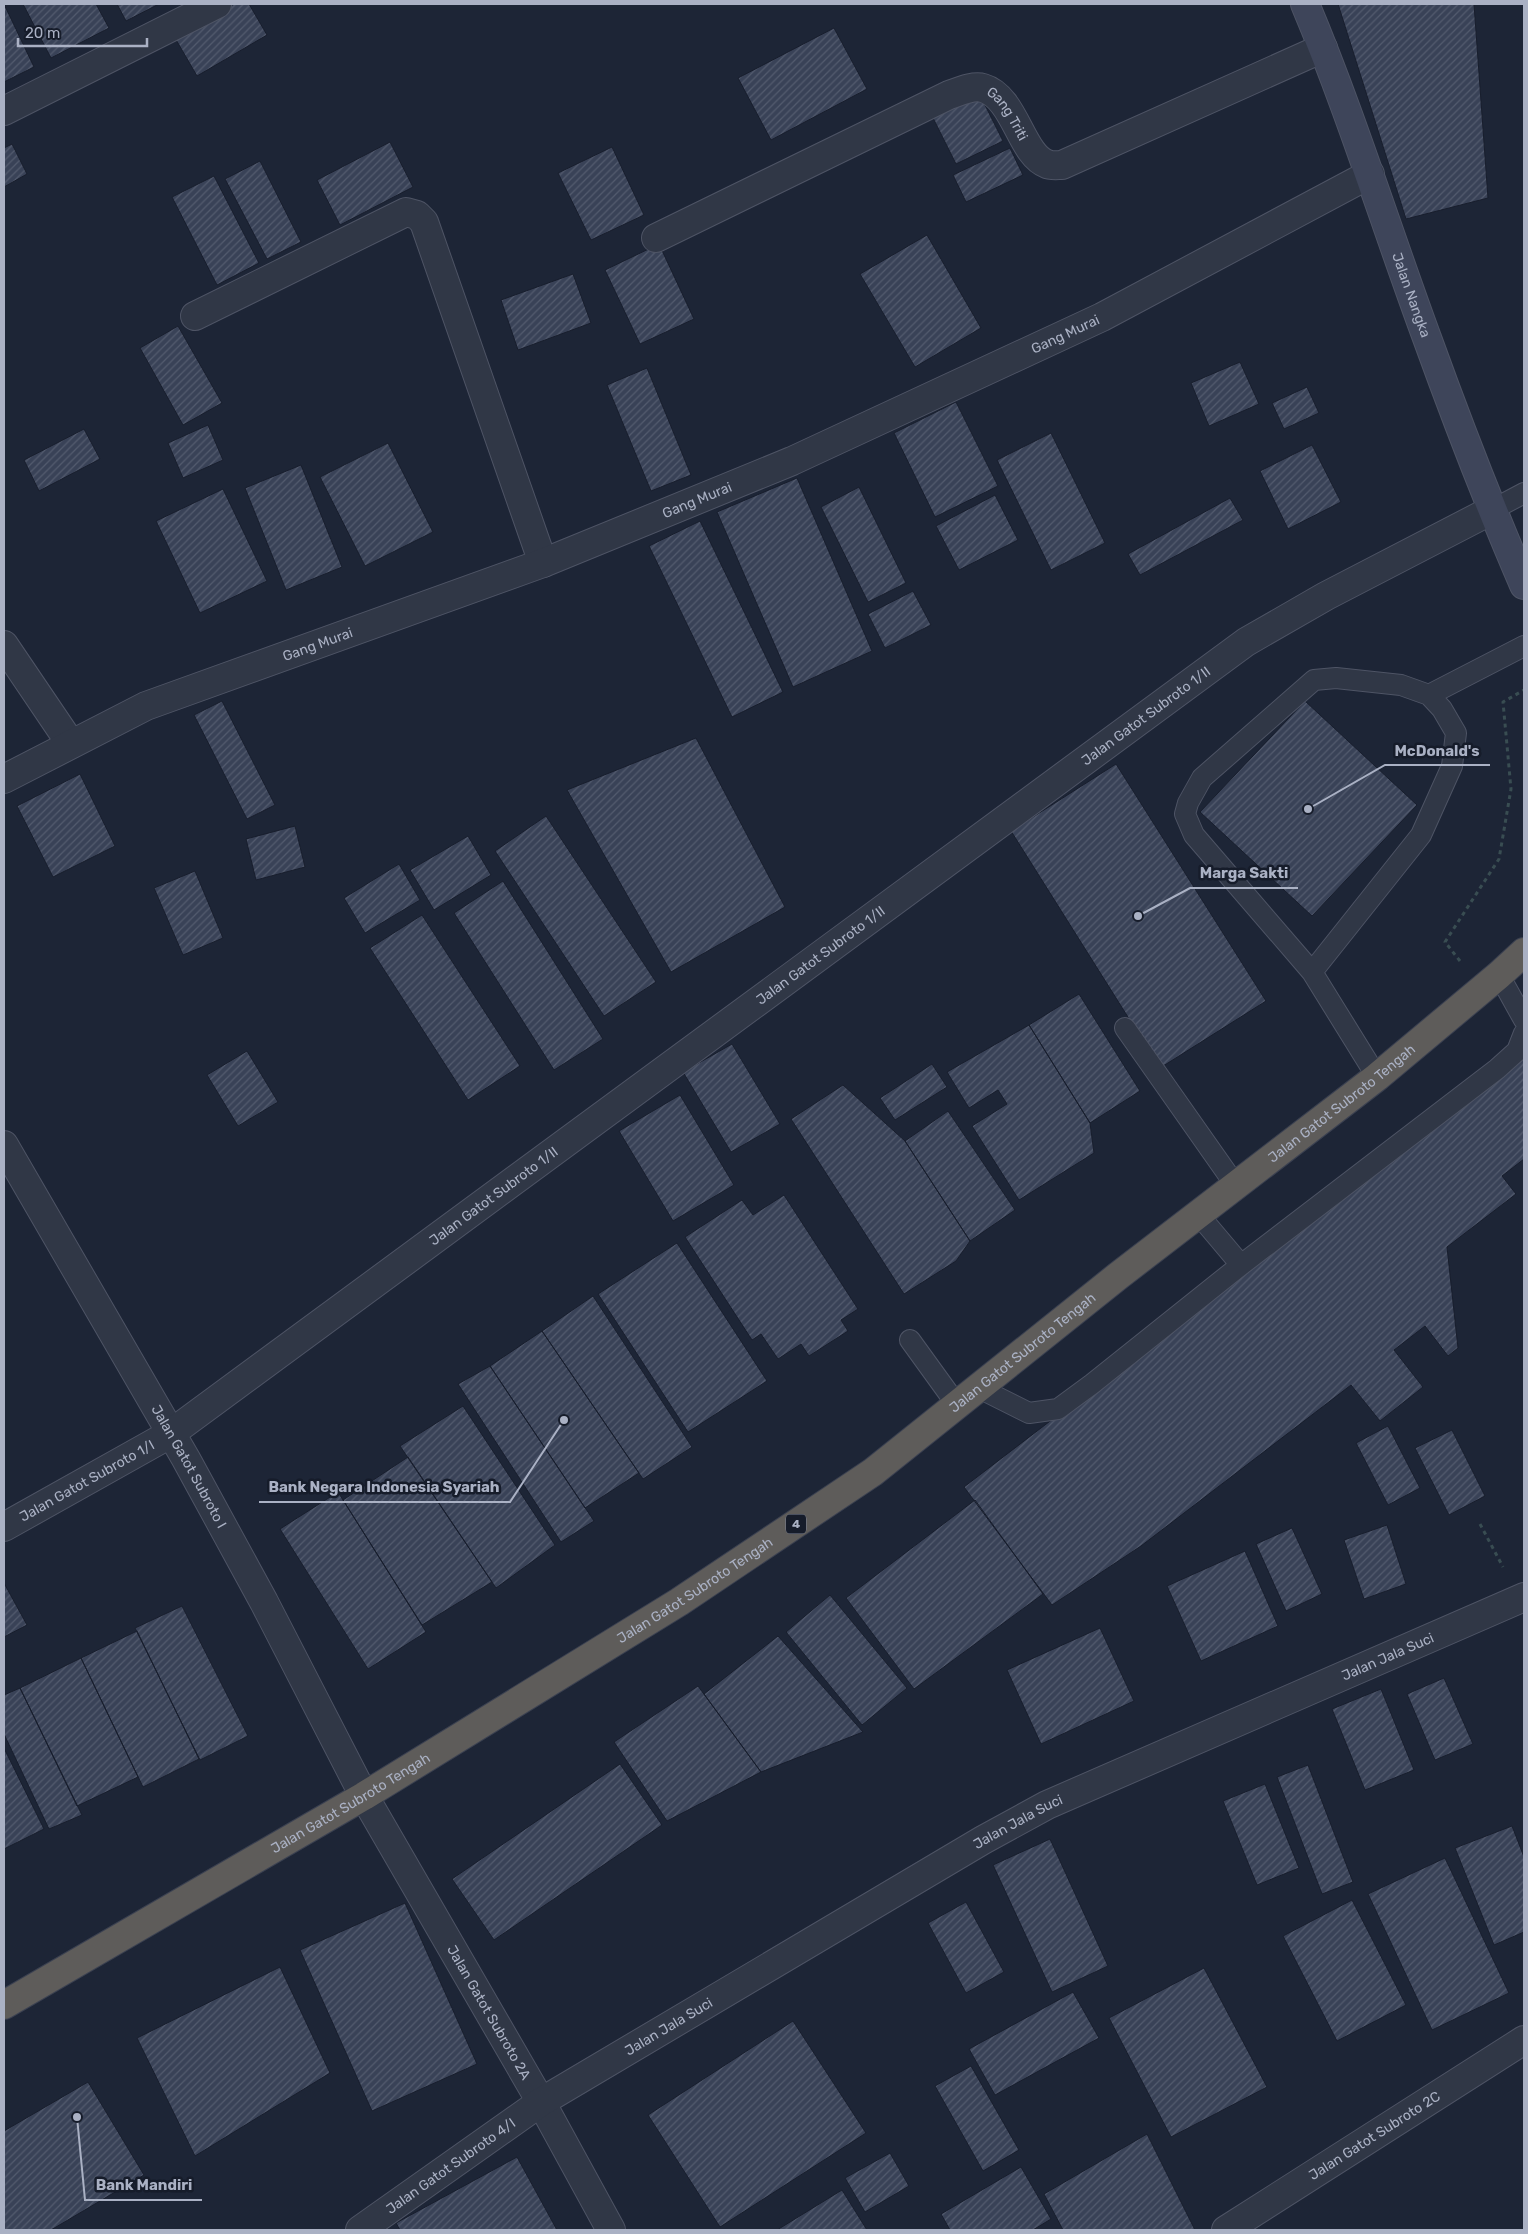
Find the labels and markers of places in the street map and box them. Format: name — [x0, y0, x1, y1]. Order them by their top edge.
callout: McDonald's — [1385, 735, 1490, 765]
callout: Marga Sakti — [1190, 858, 1298, 888]
callout: Bank Negara Indonesia Syariah — [259, 1472, 510, 1502]
callout: Bank Mandiri — [85, 2170, 202, 2200]

